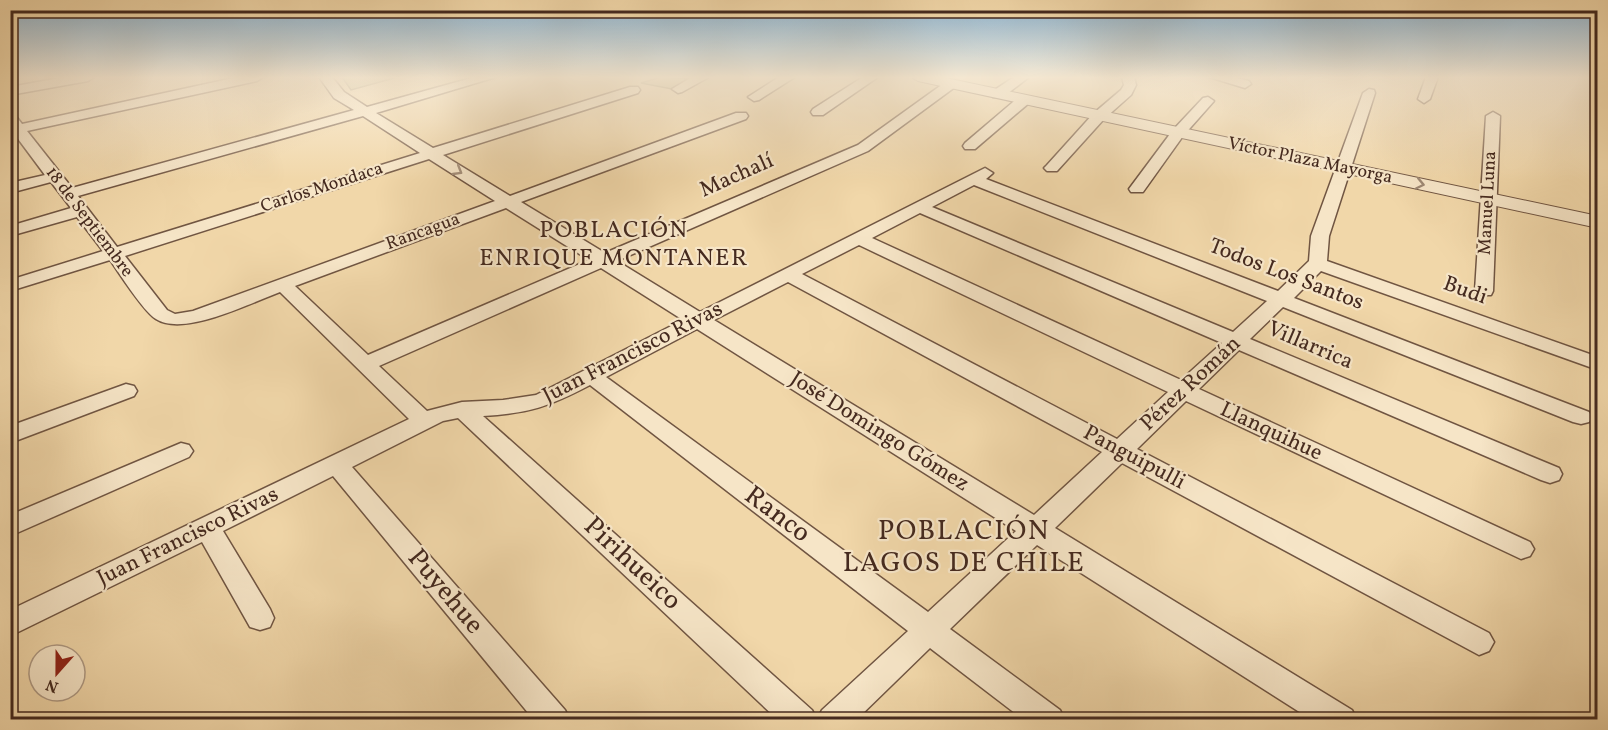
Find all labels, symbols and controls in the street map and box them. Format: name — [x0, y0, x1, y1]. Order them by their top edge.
street label: Víctor Plaza Mayorga — [1225, 131, 1395, 191]
street label: Machalí — [695, 146, 779, 206]
street label: Manuel Luna — [1473, 150, 1503, 256]
street label: Carlos Mondaca — [258, 156, 386, 220]
street label: 18 de Septiembre — [39, 161, 139, 283]
one-way arrow — [452, 163, 462, 175]
one-way arrow — [1414, 177, 1424, 190]
street label: Rancagua — [382, 207, 464, 257]
district label: POBLACIÓN ENRIQUE MONTANER — [479, 214, 749, 276]
street label: Todos Los Santos — [1204, 231, 1368, 319]
street label: Budi — [1438, 269, 1492, 313]
street label: Juan Francisco Rivas — [537, 294, 729, 412]
street label: Villarrica — [1262, 314, 1358, 378]
street label: Pérez Román — [1134, 329, 1248, 439]
street label: José Domingo Gómez — [783, 364, 975, 500]
street label: Llanquihue — [1215, 395, 1327, 469]
street label: Panguipulli — [1077, 418, 1191, 498]
street label: Ranco — [736, 477, 818, 553]
street label: Juan Francisco Rivas — [92, 480, 284, 594]
street label: Pirihueico — [574, 509, 690, 619]
district label: POBLACIÓN LAGOS DE CHILE — [843, 512, 1085, 583]
street label: Puyehue — [398, 541, 492, 643]
north arrow — [27, 643, 87, 703]
text: N — [43, 673, 62, 697]

